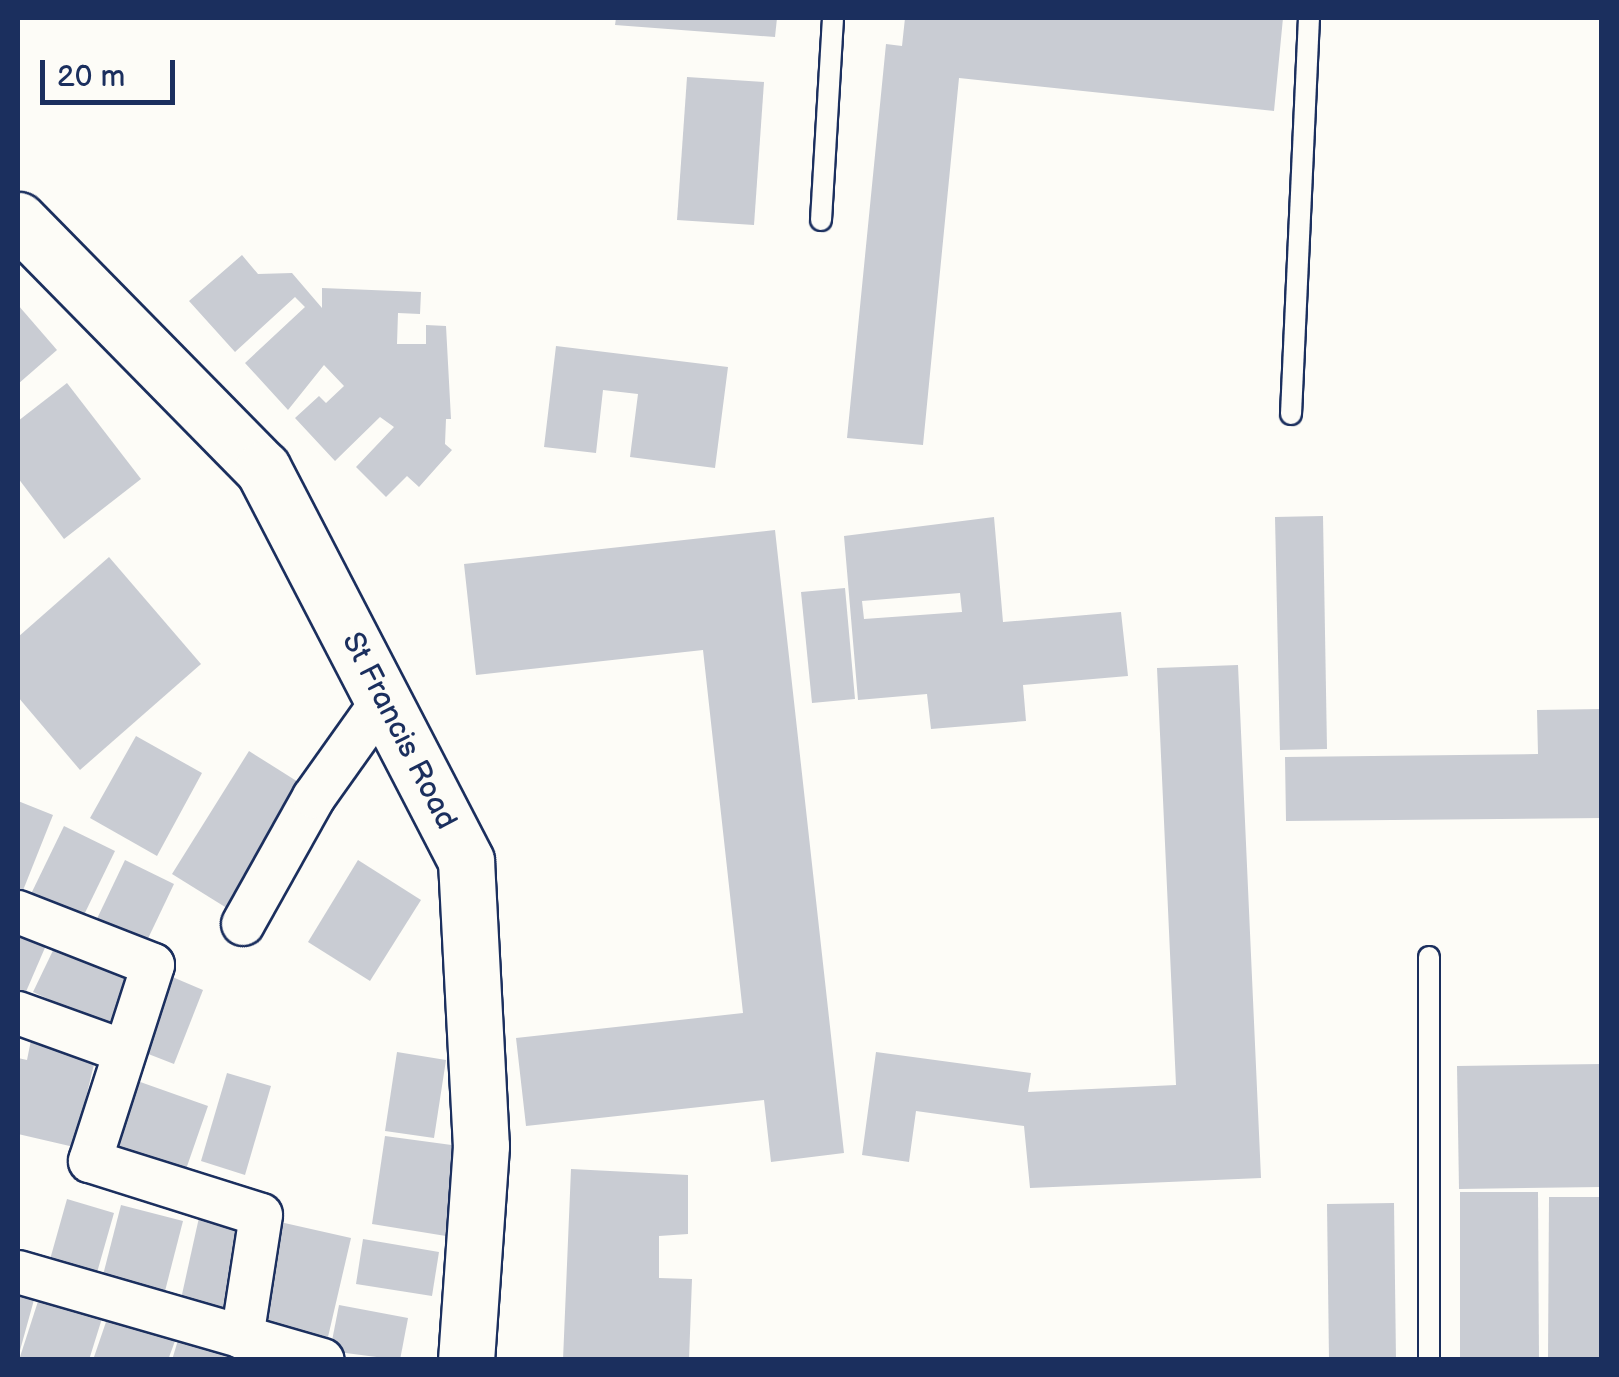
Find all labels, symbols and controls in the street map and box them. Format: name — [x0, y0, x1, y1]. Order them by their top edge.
scale bar — [45, 40, 180, 102]
text: 20 m — [57, 59, 125, 95]
street label: St Francis Road — [334, 627, 464, 835]

